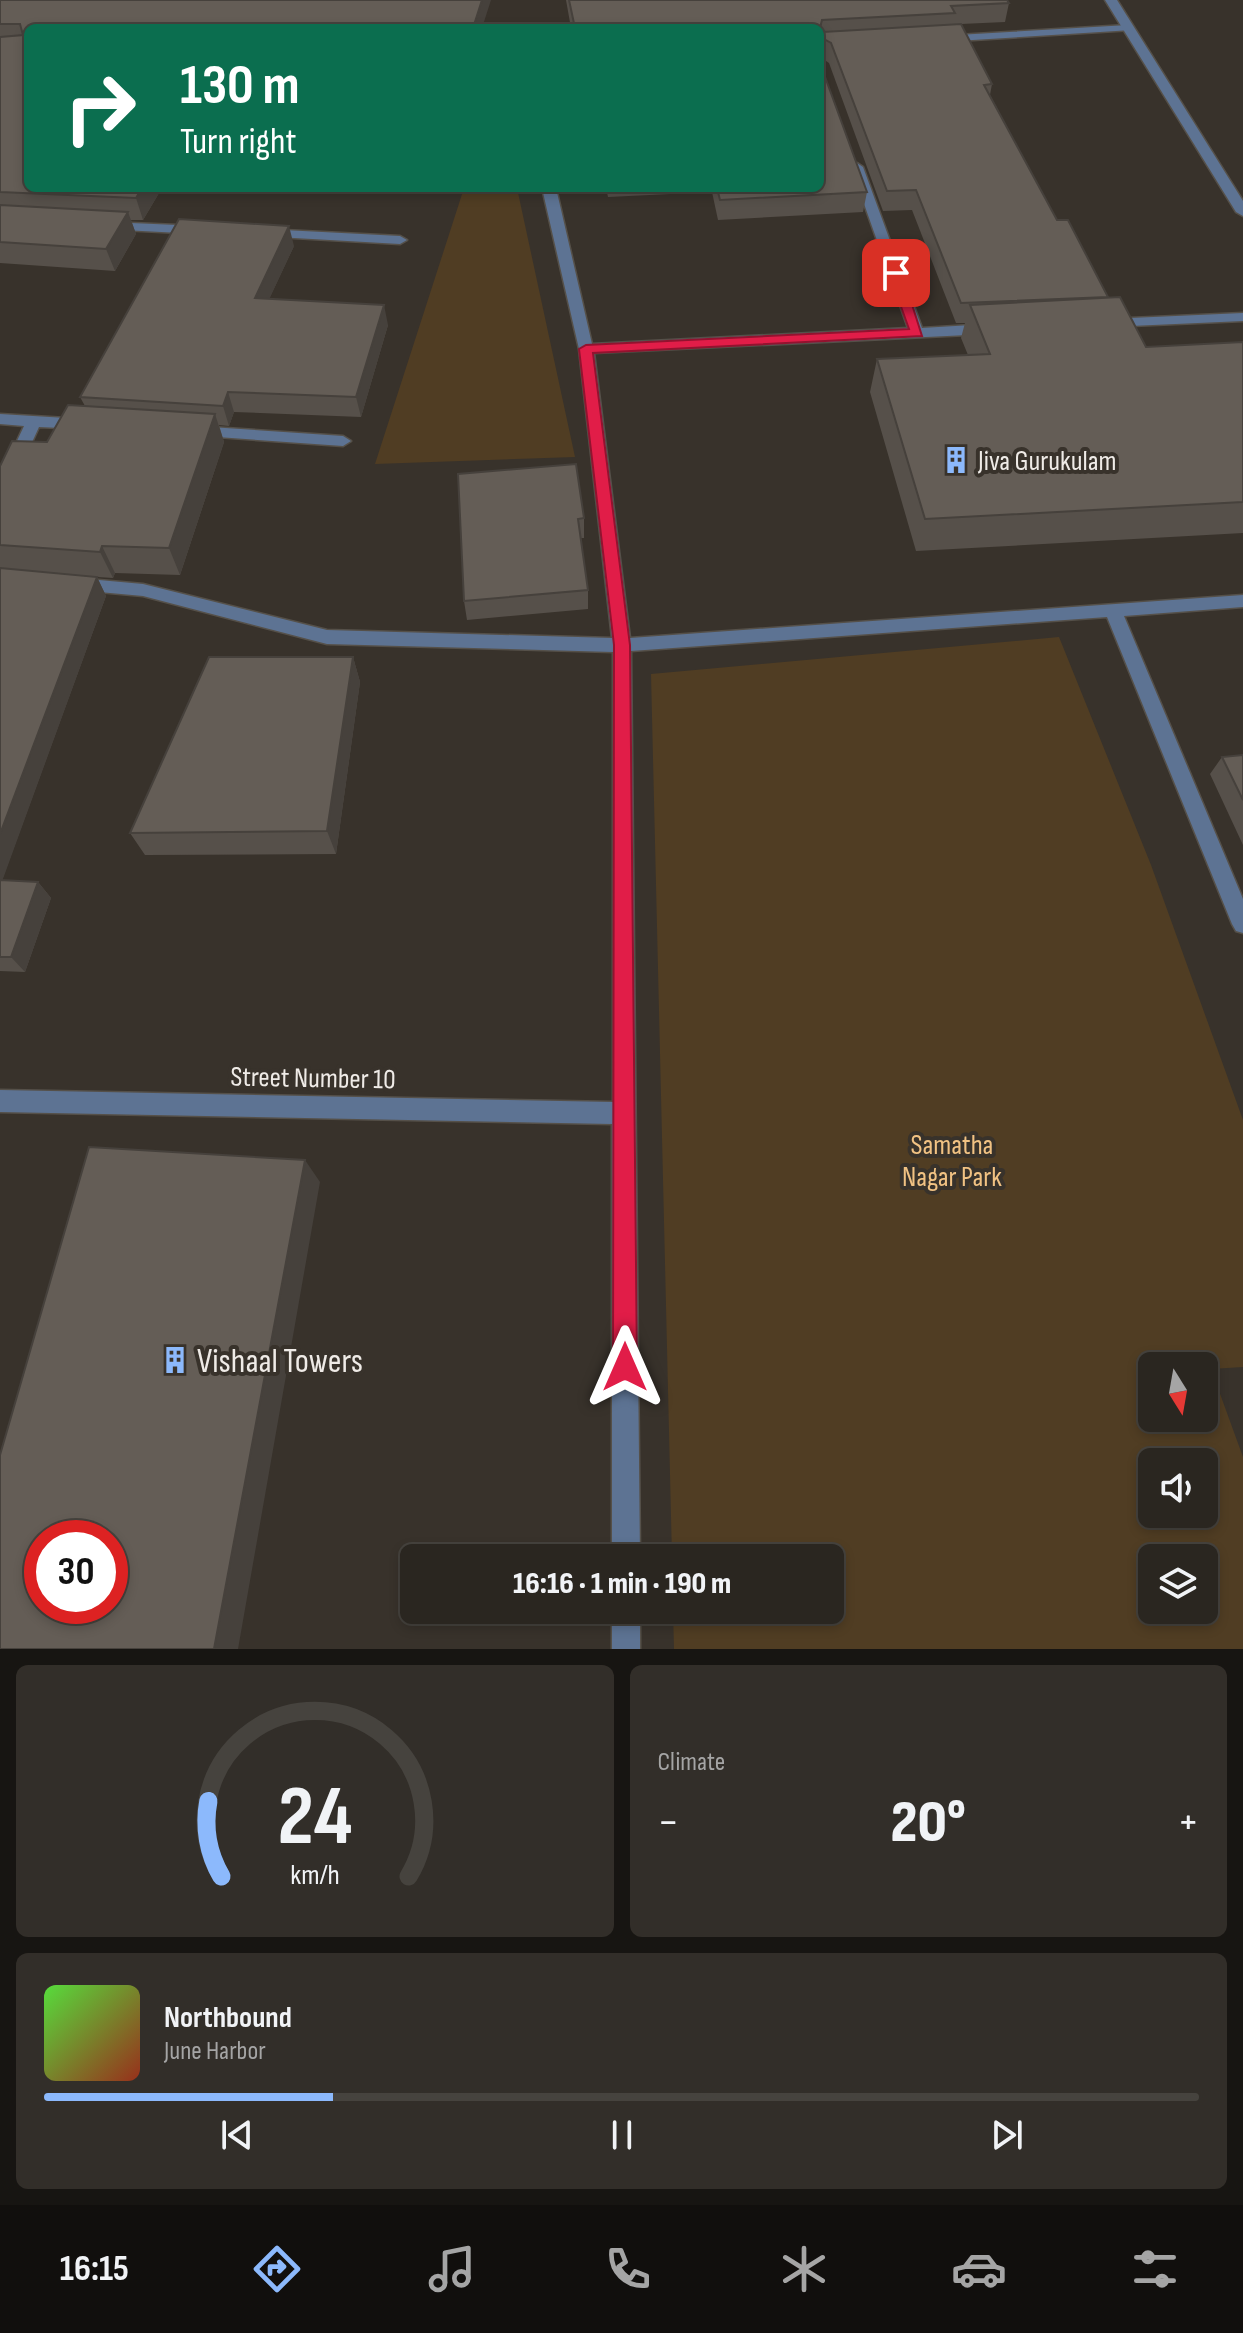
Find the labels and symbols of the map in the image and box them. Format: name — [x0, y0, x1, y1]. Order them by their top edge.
pin — [862, 239, 930, 307]
building icon: Jiva Gurukulam — [941, 445, 971, 475]
place label: Jiva Gurukulam — [977, 445, 1116, 478]
street label: Street Number 10 — [230, 1061, 396, 1096]
park label: Samatha Nagar Park — [902, 1129, 1002, 1194]
position arrow — [583, 1325, 667, 1409]
place label: Vishaal Towers — [197, 1341, 363, 1382]
building icon: Vishaal Towers — [160, 1345, 190, 1375]
north arrow — [1138, 1352, 1218, 1432]
speed limit sign: 30 — [24, 1520, 128, 1624]

